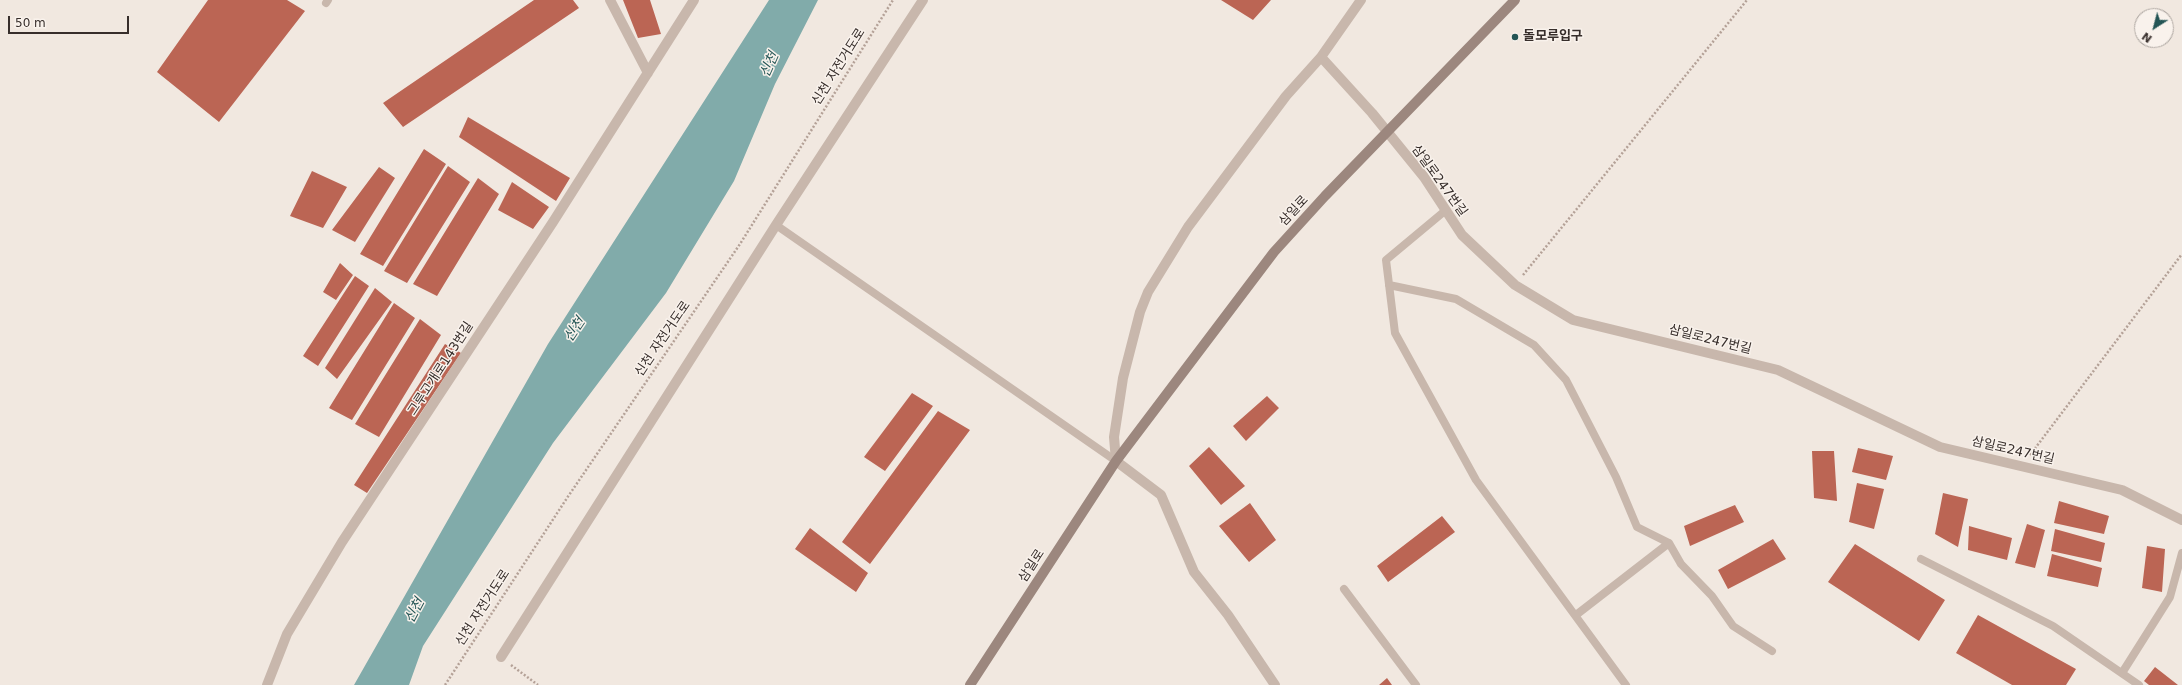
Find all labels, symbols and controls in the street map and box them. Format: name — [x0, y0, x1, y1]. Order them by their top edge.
scale bar — [10, 8, 131, 34]
north arrow — [2134, 8, 2174, 48]
text: 50 m — [15, 16, 46, 30]
street label: 신천 자전거도로 — [809, 26, 869, 108]
place label: 돌모루입구 — [1523, 29, 1583, 45]
text: N — [2140, 29, 2155, 45]
marker: 돌모루입구 — [1510, 32, 1520, 42]
water label: 신천 — [757, 50, 783, 80]
street label: 삼일로247번길 — [1408, 142, 1470, 220]
street label: 삼일로 — [1276, 193, 1312, 229]
street label: 신천 자전거도로 — [632, 298, 694, 380]
water label: 신천 — [561, 315, 589, 345]
street label: 그루고개로143번길 — [405, 319, 477, 419]
street label: 삼일로247번길 — [1667, 322, 1753, 358]
street label: 삼일로247번길 — [1970, 434, 2056, 468]
street label: 삼일로 — [1016, 547, 1048, 585]
street label: 신천 자전거도로 — [453, 567, 513, 649]
water label: 신천 — [402, 596, 428, 626]

